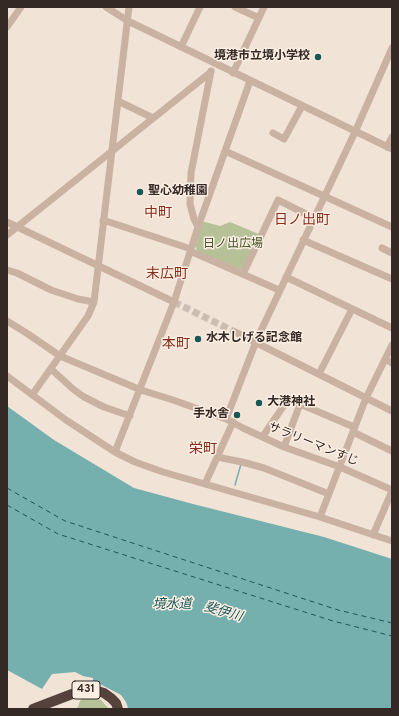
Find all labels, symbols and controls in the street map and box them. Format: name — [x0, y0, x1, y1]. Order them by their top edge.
place label: 境港市立境小学校 — [214, 50, 310, 64]
marker: 境港市立境小学校 — [313, 52, 323, 62]
place label: 聖心幼稚園 — [148, 185, 208, 199]
marker: 聖心幼稚園 — [135, 187, 145, 197]
district label: 中町 — [144, 206, 172, 222]
district label: 日ノ出町 — [274, 213, 330, 229]
park label: 日ノ出広場 — [203, 238, 263, 252]
district label: 末広町 — [146, 267, 188, 283]
place label: 水木しげる記念館 — [206, 332, 302, 346]
marker: 水木しげる記念館 — [193, 334, 203, 344]
district label: 本町 — [162, 337, 190, 353]
place label: 大港神社 — [267, 396, 315, 410]
marker: 大港神社 — [254, 398, 264, 408]
place label: 手水舎 — [193, 408, 229, 422]
marker: 手水舎 — [232, 410, 242, 420]
street label: サラリーマンすじ — [266, 420, 360, 470]
district label: 栄町 — [189, 442, 217, 458]
water label: 境水道 — [153, 597, 191, 613]
water label: 斐伊川 — [202, 600, 244, 626]
road number: 431 — [72, 681, 100, 699]

